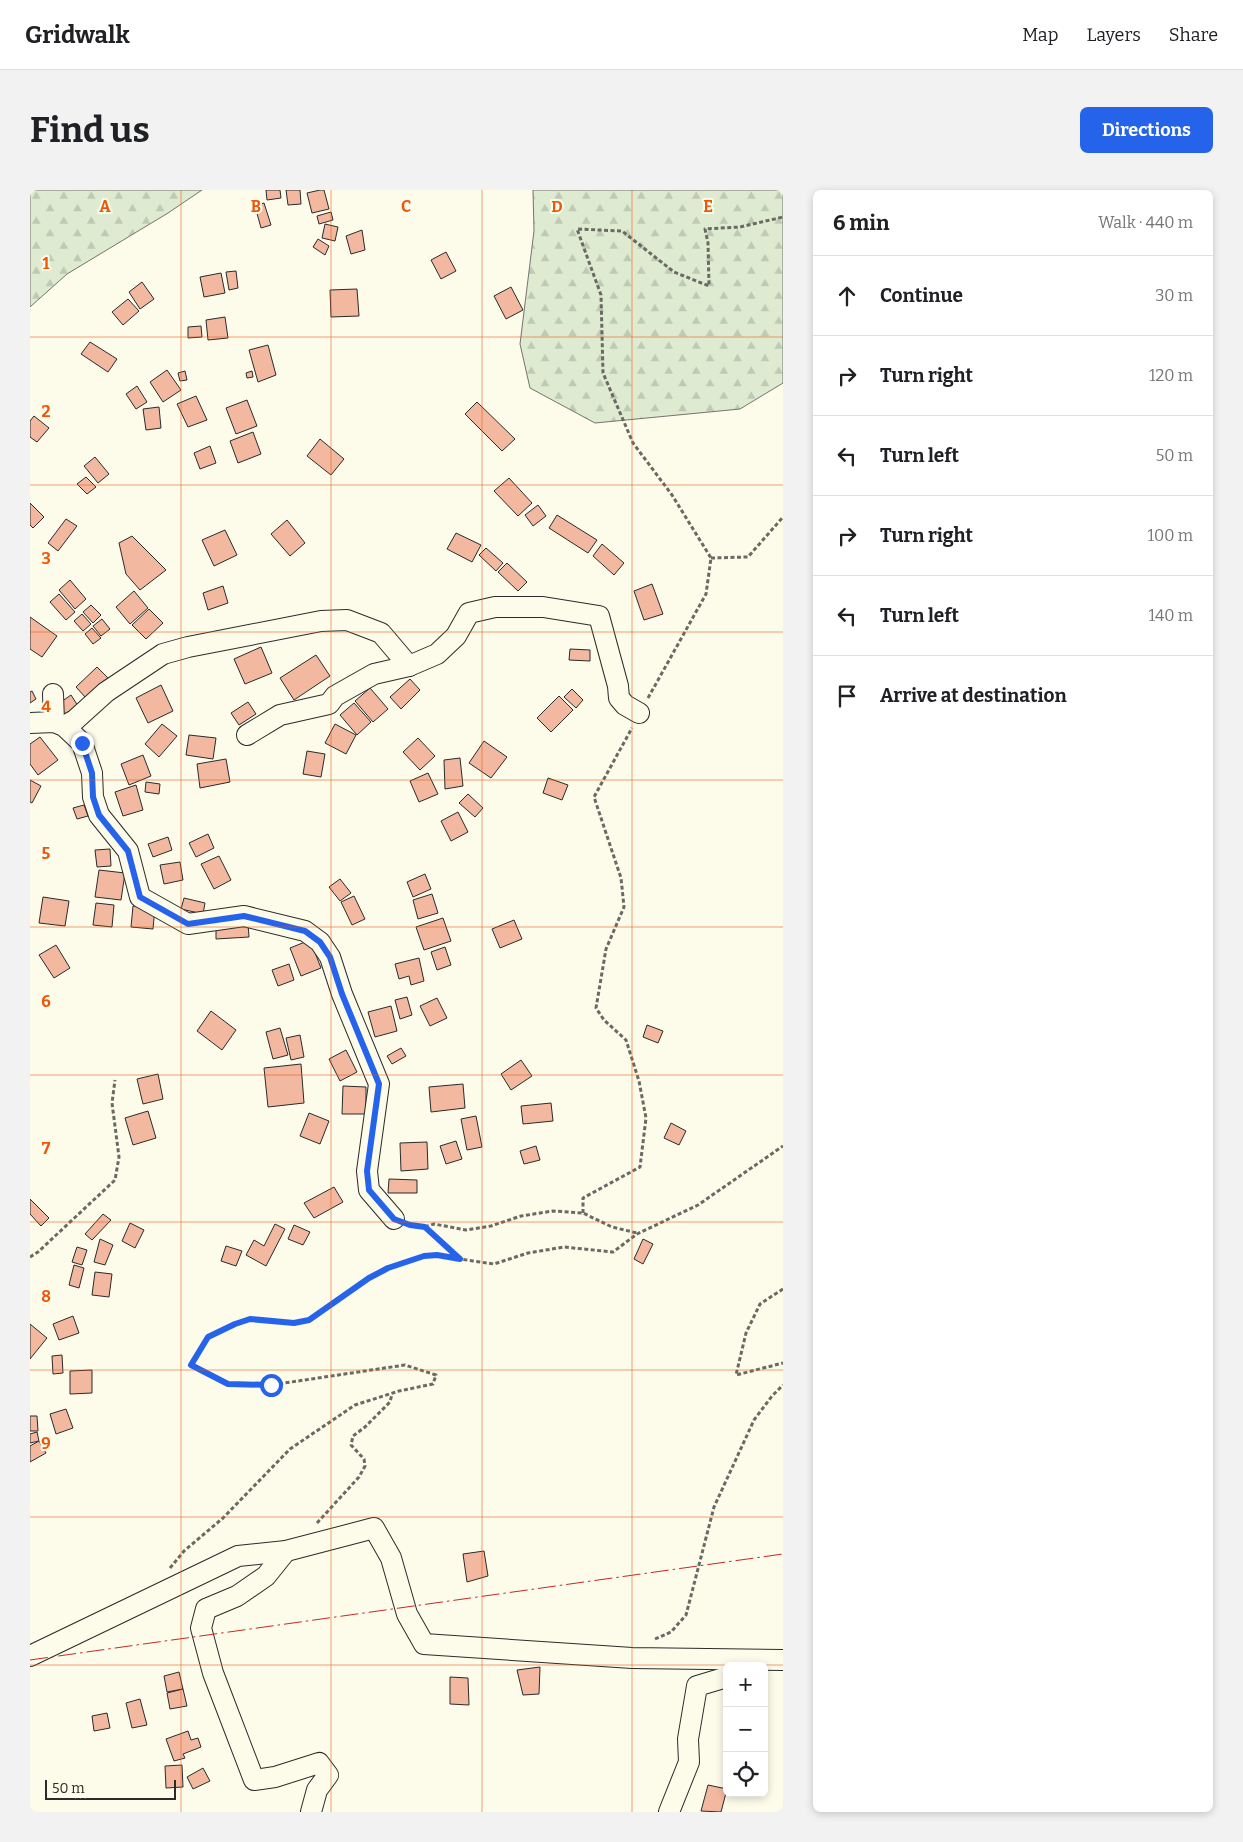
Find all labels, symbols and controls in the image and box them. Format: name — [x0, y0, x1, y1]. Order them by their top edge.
text: Gridwalk — [25, 21, 130, 49]
text: Map — [1022, 24, 1058, 46]
text: Layers — [1086, 24, 1141, 46]
text: Share — [1169, 24, 1218, 46]
button: Directions — [1080, 107, 1213, 153]
text: Find us — [30, 109, 150, 151]
text: A — [99, 197, 111, 216]
text: B — [251, 197, 261, 216]
text: C — [401, 197, 411, 216]
text: D — [551, 197, 563, 216]
text: E — [703, 197, 713, 216]
text: 6 min — [833, 210, 889, 236]
text: Walk · 440 m — [1098, 213, 1193, 232]
text: 1 — [43, 254, 50, 273]
icon: ahead — [833, 282, 861, 310]
text: Continue — [880, 284, 963, 307]
text: 30 m — [1155, 286, 1193, 305]
icon: right — [833, 362, 861, 390]
text: Turn right — [880, 364, 973, 387]
text: 120 m — [1149, 366, 1193, 385]
text: 2 — [41, 402, 51, 421]
icon: left — [833, 442, 861, 470]
text: Turn left — [880, 444, 959, 467]
text: 50 m — [1156, 446, 1193, 465]
icon: right — [833, 522, 861, 550]
text: Turn right — [880, 524, 973, 547]
text: 100 m — [1148, 526, 1193, 545]
text: 3 — [41, 549, 51, 568]
icon: left — [833, 602, 861, 630]
text: Turn left — [880, 604, 959, 627]
text: 140 m — [1148, 606, 1193, 625]
icon: arrive — [833, 682, 861, 710]
text: Arrive at destination — [880, 684, 1067, 707]
text: 4 — [41, 697, 51, 716]
route end — [71, 732, 94, 755]
text: 5 — [42, 844, 51, 863]
text: 6 — [41, 992, 51, 1011]
text: 7 — [42, 1139, 51, 1158]
text: 8 — [41, 1287, 51, 1306]
route start — [260, 1374, 283, 1397]
text: 9 — [41, 1434, 51, 1453]
map controls — [723, 1662, 768, 1797]
button: + — [723, 1662, 768, 1707]
button: − — [723, 1707, 768, 1752]
button: locate — [723, 1752, 768, 1797]
scale bar — [45, 1777, 176, 1800]
text: 50 m — [52, 1780, 85, 1797]

